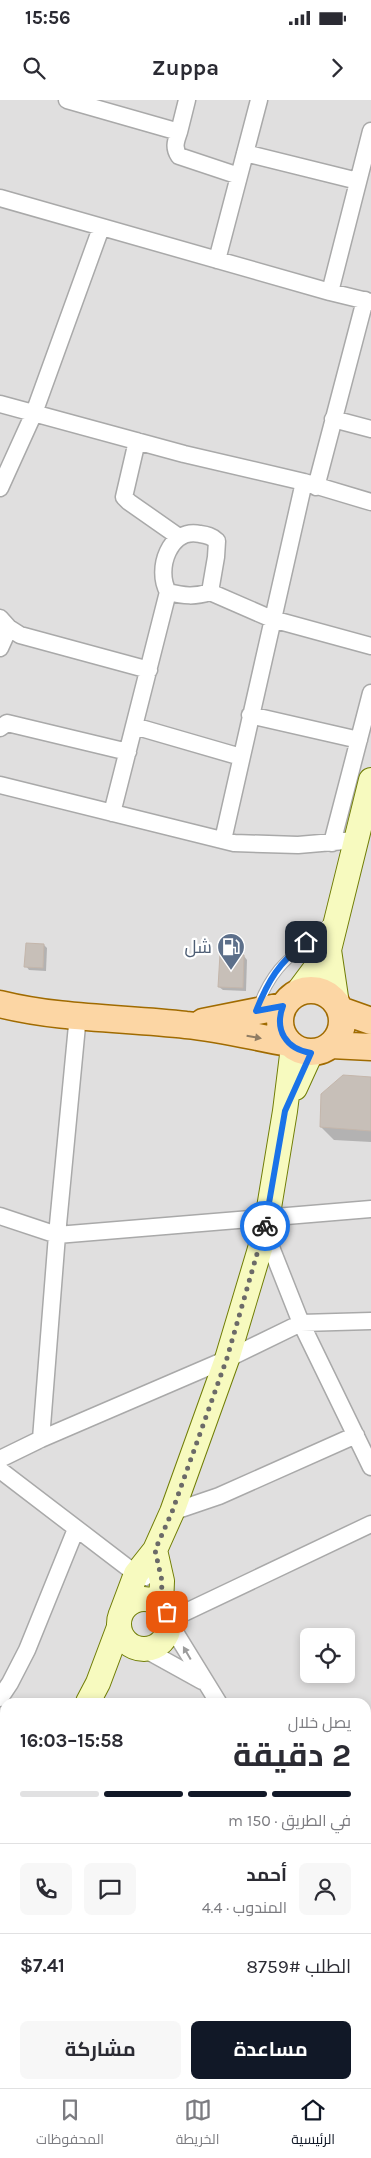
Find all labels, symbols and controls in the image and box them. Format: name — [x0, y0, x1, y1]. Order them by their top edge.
text: 15:56 — [25, 7, 71, 29]
icon: search — [20, 54, 48, 82]
icon: forward — [323, 54, 351, 82]
text: Zuppa — [152, 55, 219, 81]
pin — [285, 921, 327, 963]
icon: home — [292, 928, 320, 956]
fuel station icon: شل — [216, 932, 246, 971]
place label: شل — [185, 936, 212, 958]
one-way arrow — [246, 1033, 262, 1041]
courier — [240, 1201, 290, 1251]
icon: bike — [251, 1212, 279, 1240]
pin — [146, 1591, 188, 1633]
icon: bag — [153, 1598, 181, 1626]
map controls — [300, 1628, 355, 1683]
button: locate — [300, 1628, 355, 1683]
one-way arrow — [182, 1647, 191, 1660]
text: يصل خلال — [288, 1713, 351, 1732]
text: 15:58–16:03 — [20, 1730, 124, 1752]
text: 2 دقيقة — [233, 1737, 351, 1774]
text: في الطريق · 150 m — [228, 1811, 351, 1830]
button: phone — [20, 1863, 72, 1915]
button: chat — [84, 1863, 136, 1915]
button: person — [299, 1863, 351, 1915]
text: أحمد — [246, 1864, 287, 1886]
text: المندوب · 4.4 — [202, 1898, 287, 1917]
text: $7.41 — [20, 1955, 65, 1977]
text: الطلب #8759 — [246, 1956, 351, 1978]
button: مشاركة — [20, 2021, 181, 2079]
button: مساعدة — [191, 2021, 351, 2079]
tab: المحفوظات — [36, 2096, 104, 2152]
tab: الخريطة — [176, 2096, 219, 2152]
tab: الرئيسية — [291, 2096, 335, 2152]

